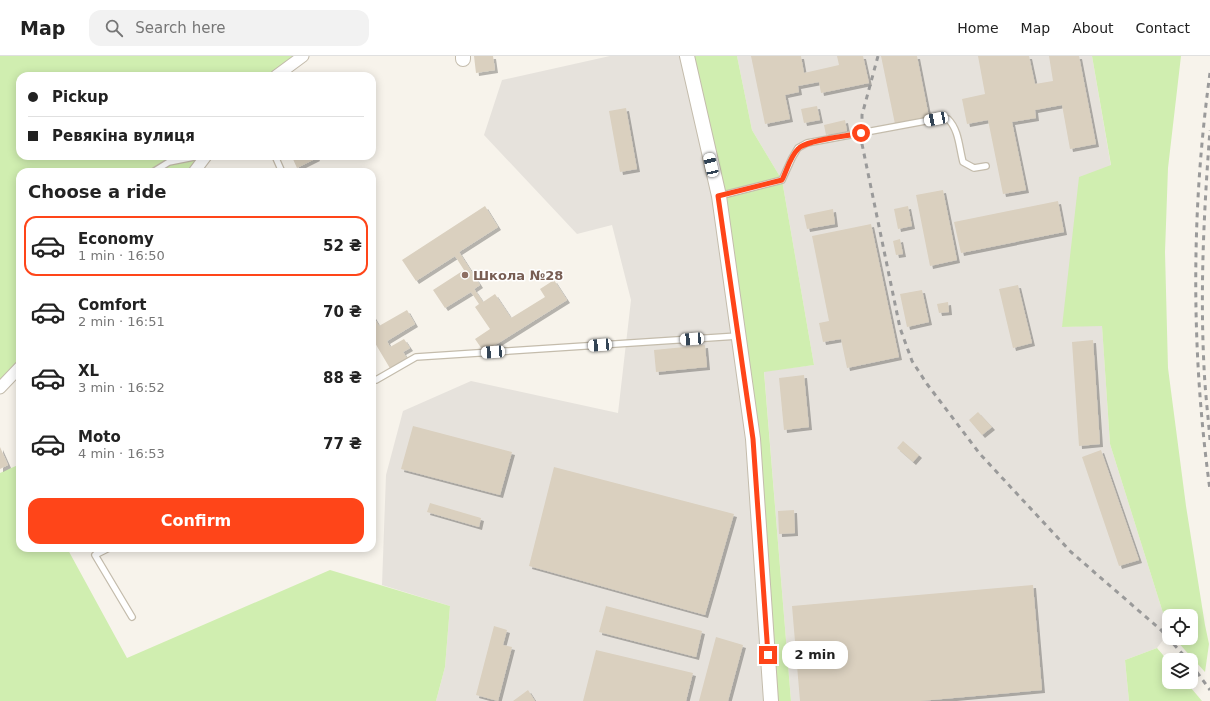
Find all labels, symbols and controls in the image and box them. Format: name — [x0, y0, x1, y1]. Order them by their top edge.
search box — [89, 10, 369, 46]
text: Map — [20, 17, 65, 39]
icon: search — [103, 17, 125, 39]
text: Search here — [135, 19, 225, 37]
text: Home — [957, 20, 999, 36]
text: Map — [1021, 20, 1050, 36]
text: About — [1072, 20, 1114, 36]
text: Contact — [1136, 20, 1190, 36]
text: Pickup — [52, 88, 108, 106]
car — [923, 111, 949, 127]
route start — [852, 124, 870, 142]
text: Ревякіна вулиця — [52, 127, 195, 145]
car — [702, 152, 720, 178]
text: Choose a ride — [28, 181, 167, 202]
icon: car — [30, 228, 66, 264]
text: Economy — [78, 230, 154, 248]
text: 52 ₴ — [323, 237, 362, 255]
text: 1 min · 16:50 — [78, 248, 165, 263]
place label: Школа №28 — [473, 268, 563, 283]
marker: Школа №28 — [460, 270, 470, 280]
icon: car — [30, 294, 66, 330]
text: Comfort — [78, 296, 146, 314]
text: 70 ₴ — [323, 303, 362, 321]
text: 2 min · 16:51 — [78, 314, 165, 329]
car — [680, 332, 704, 346]
car — [588, 338, 612, 352]
car — [481, 345, 505, 359]
icon: car — [30, 360, 66, 396]
text: XL — [78, 362, 99, 380]
text: 88 ₴ — [323, 369, 362, 387]
text: 3 min · 16:52 — [78, 380, 165, 395]
icon: car — [30, 426, 66, 462]
text: Moto — [78, 428, 121, 446]
text: 77 ₴ — [323, 435, 362, 453]
text: 4 min · 16:53 — [78, 446, 165, 461]
button: Confirm — [28, 498, 364, 544]
map controls — [1162, 609, 1198, 689]
button: locate — [1162, 609, 1198, 645]
callout: 2 min — [782, 641, 848, 669]
route end — [759, 646, 777, 664]
text: 2 min — [795, 647, 835, 662]
button: layers — [1162, 653, 1198, 689]

